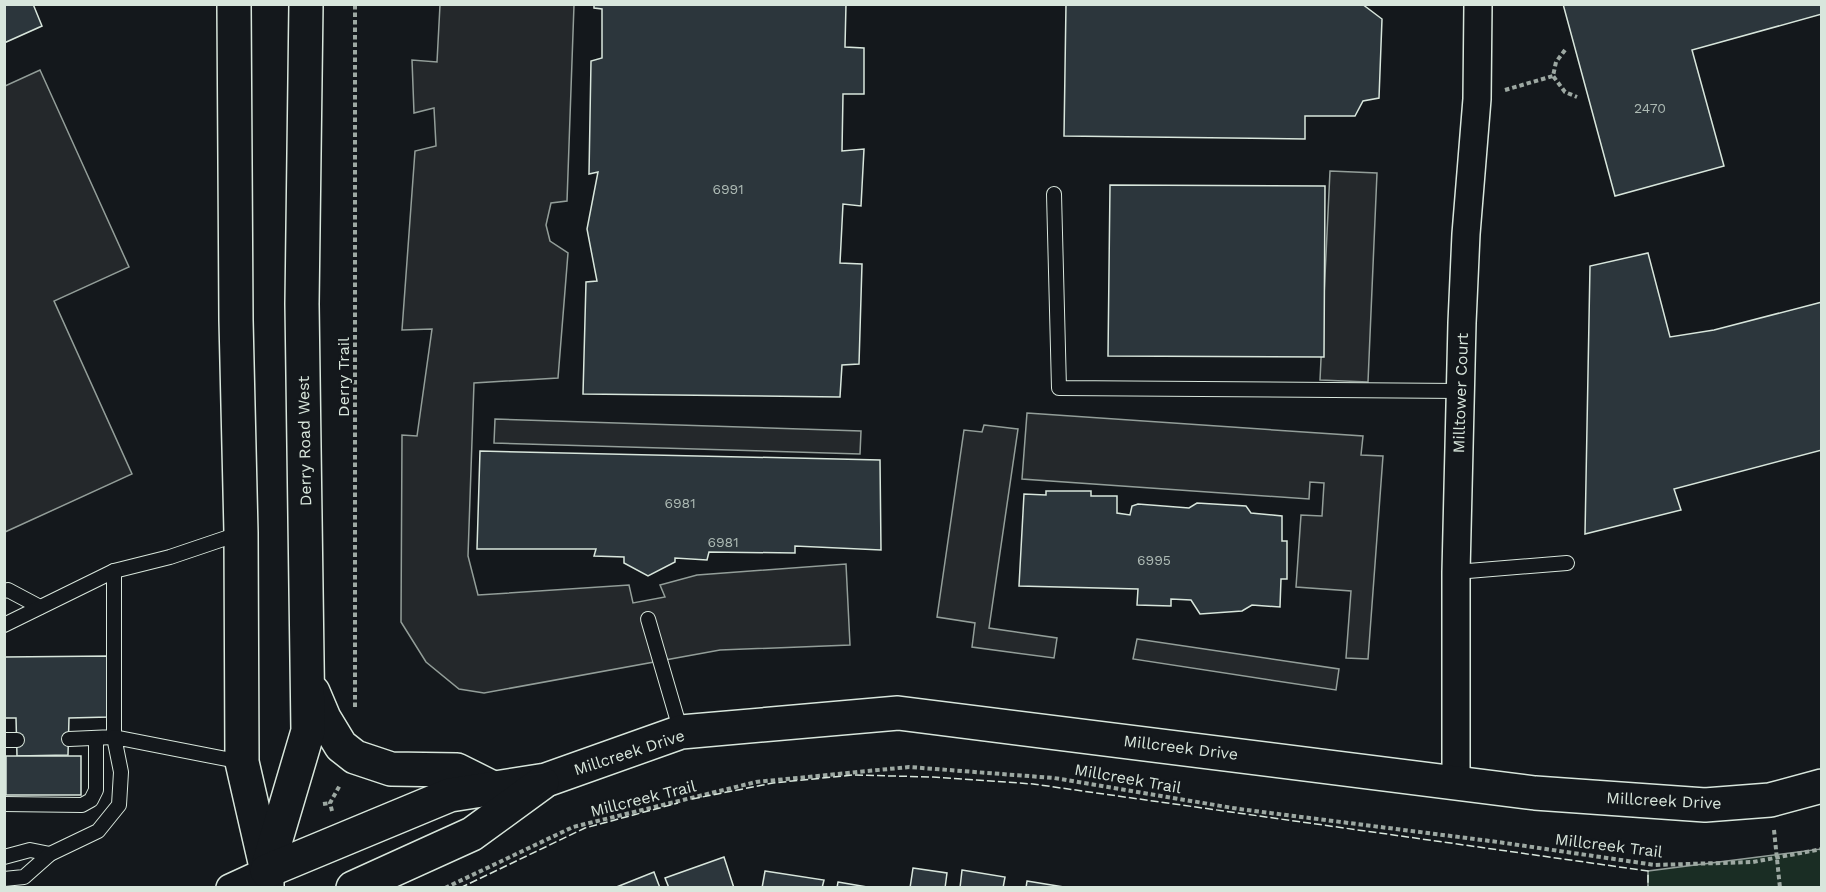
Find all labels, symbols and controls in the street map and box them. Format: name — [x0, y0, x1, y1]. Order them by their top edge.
house number: 2470 — [1634, 100, 1666, 116]
house number: 6991 — [712, 181, 744, 197]
street label: Milltower Court — [1449, 332, 1472, 454]
street label: Derry Trail — [334, 337, 353, 417]
street label: Derry Road West — [294, 375, 315, 506]
house number: 6981 — [664, 495, 696, 511]
house number: 6981 — [707, 534, 739, 550]
house number: 6995 — [1137, 552, 1171, 568]
street label: Millcreek Drive — [571, 726, 687, 779]
street label: Millcreek Drive — [1123, 731, 1239, 764]
street label: Millcreek Trail — [1073, 760, 1183, 797]
street label: Millcreek Trail — [588, 776, 698, 821]
street label: Millcreek Drive — [1606, 788, 1722, 813]
street label: Millcreek Trail — [1554, 829, 1664, 862]

